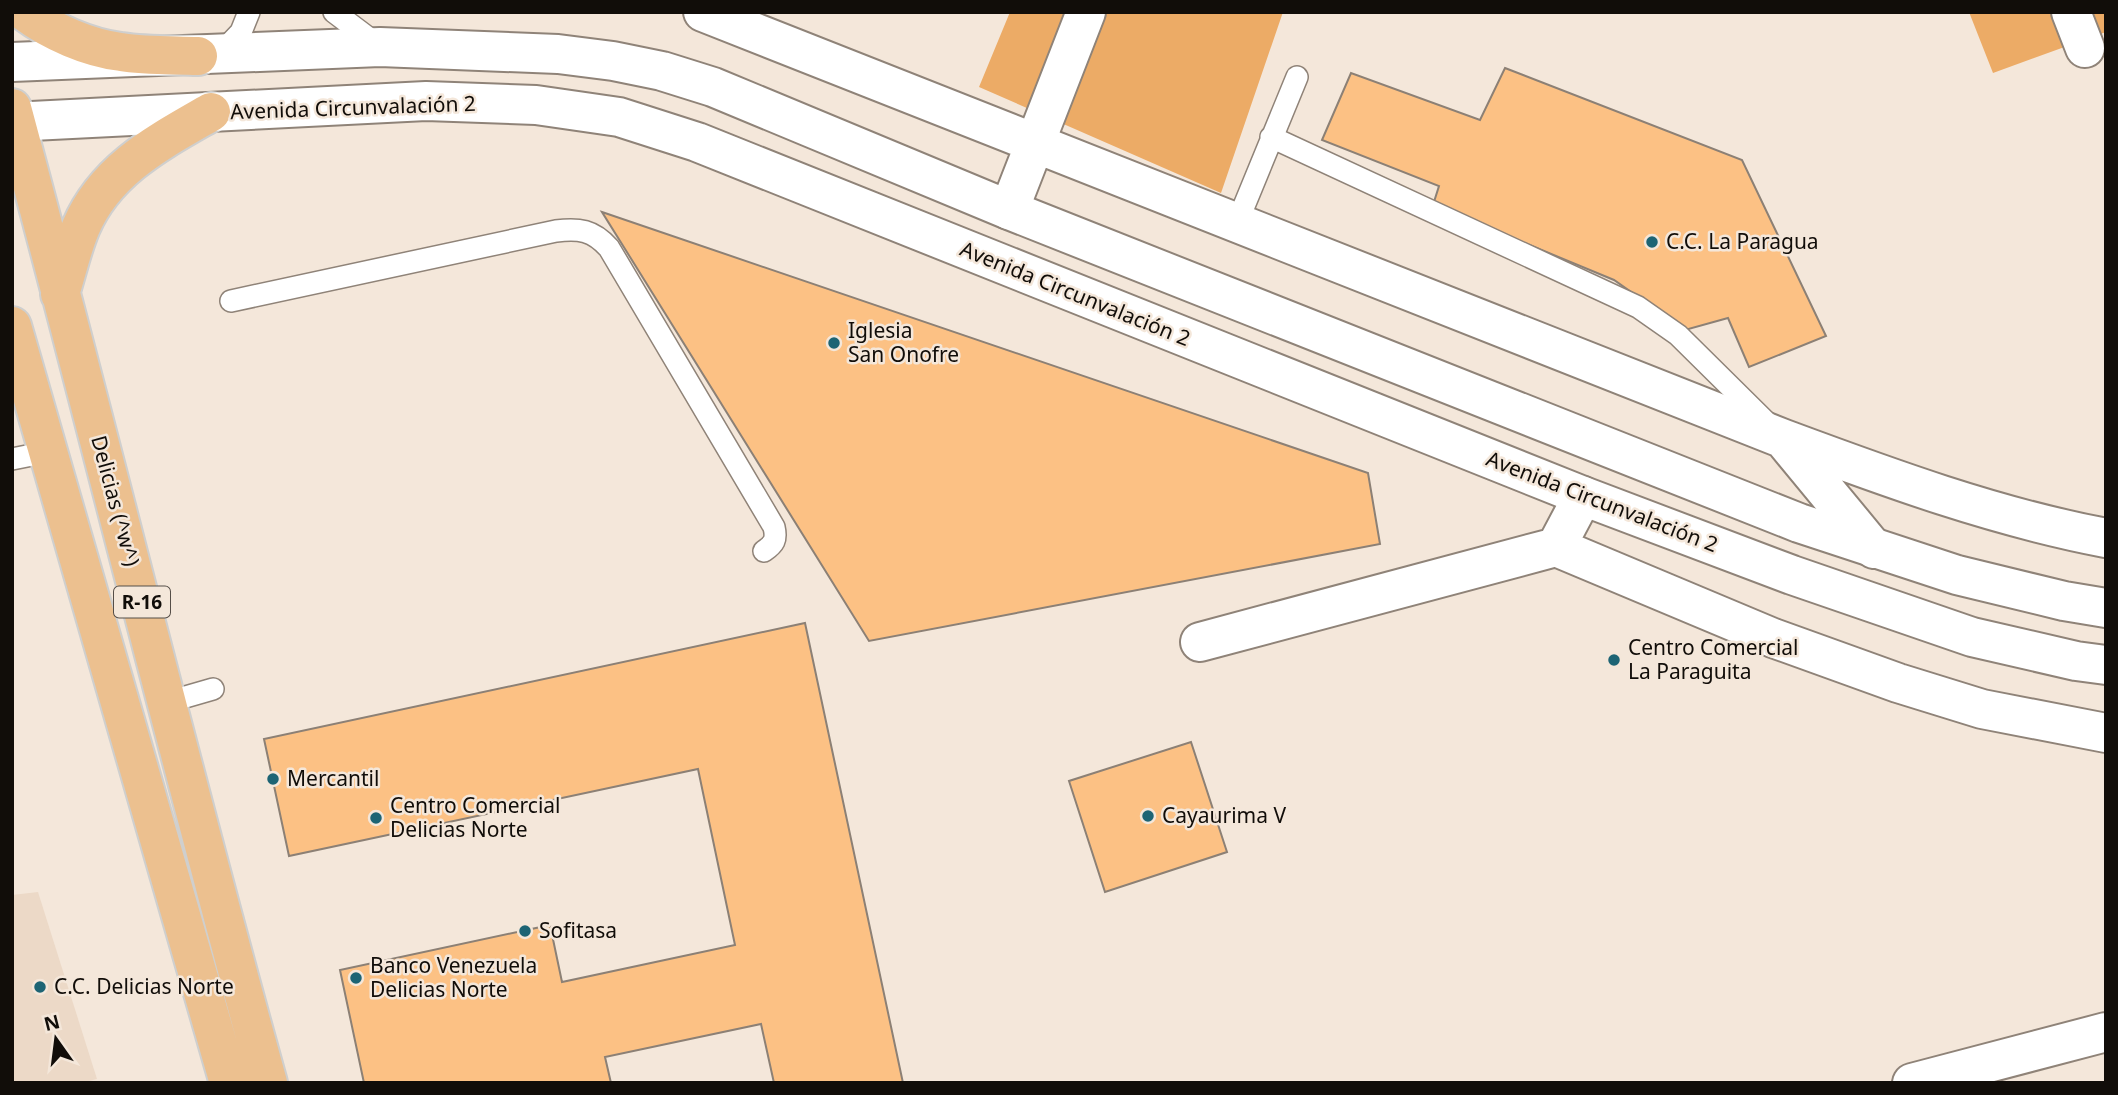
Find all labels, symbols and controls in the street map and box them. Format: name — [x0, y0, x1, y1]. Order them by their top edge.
street label: Avenida Circunvalación 2 — [230, 89, 476, 125]
place label: C.C. La Paragua — [1666, 227, 1819, 255]
street label: Avenida Circunvalación 2 — [956, 234, 1195, 352]
marker: C.C. La Paragua — [1644, 234, 1660, 250]
place label: Iglesia San Onofre — [848, 316, 959, 368]
marker: Iglesia San Onofre — [826, 335, 842, 351]
street label: Delicias (^w^) — [85, 432, 147, 569]
street label: Avenida Circunvalación 2 — [1483, 444, 1722, 558]
road number: R-16 — [114, 586, 170, 618]
place label: Centro Comercial La Paraguita — [1628, 633, 1799, 685]
marker: Centro Comercial La Paraguita — [1606, 652, 1622, 668]
place label: Mercantil — [287, 764, 379, 792]
marker: Mercantil — [265, 771, 281, 787]
place label: Centro Comercial Delicias Norte — [390, 791, 561, 843]
place label: Cayaurima V — [1162, 801, 1286, 829]
marker: Cayaurima V — [1140, 808, 1156, 824]
marker: Centro Comercial Delicias Norte — [368, 810, 384, 826]
place label: Sofitasa — [539, 916, 617, 944]
marker: Sofitasa — [517, 923, 533, 939]
place label: Banco Venezuela Delicias Norte — [370, 951, 537, 1003]
marker: Banco Venezuela Delicias Norte — [348, 970, 364, 986]
place label: C.C. Delicias Norte — [54, 972, 234, 1000]
marker: C.C. Delicias Norte — [32, 979, 48, 995]
north arrow — [21, 1004, 91, 1074]
text: N — [41, 1008, 63, 1037]

